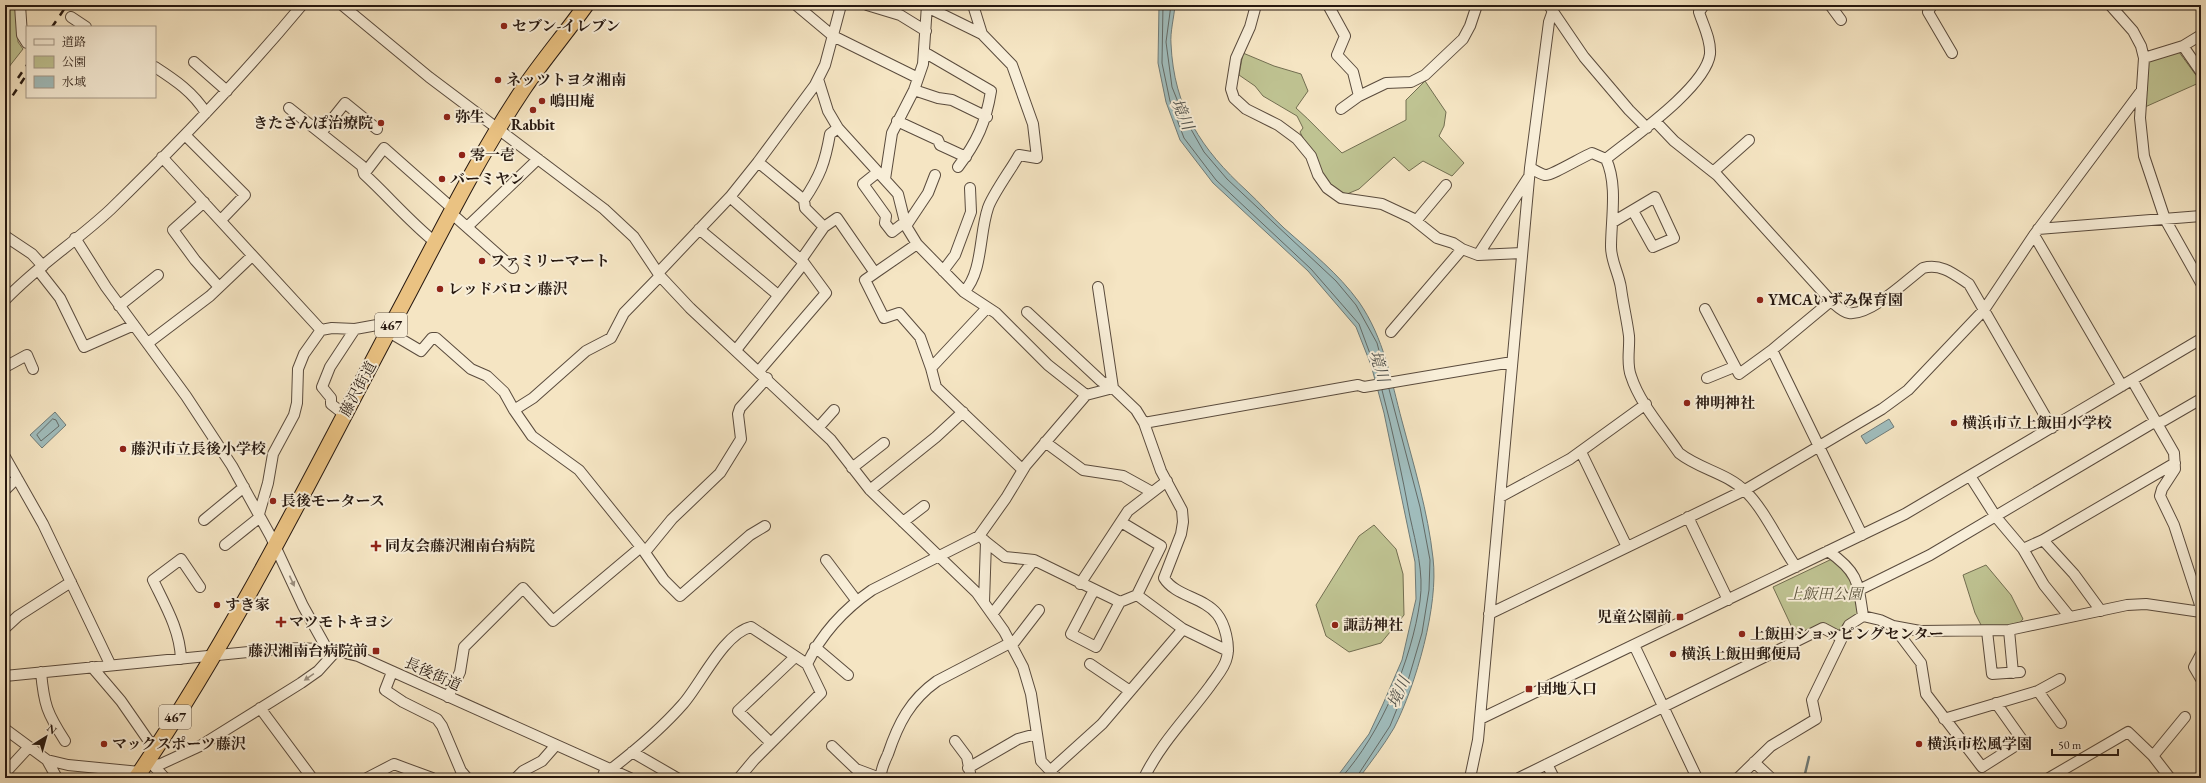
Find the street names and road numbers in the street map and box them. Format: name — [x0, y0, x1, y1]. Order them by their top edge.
road number: 467 — [375, 313, 407, 337]
street label: 藤沢街道 — [335, 358, 380, 420]
street label: 長後街道 — [402, 653, 464, 694]
road number: 467 — [159, 705, 191, 729]

